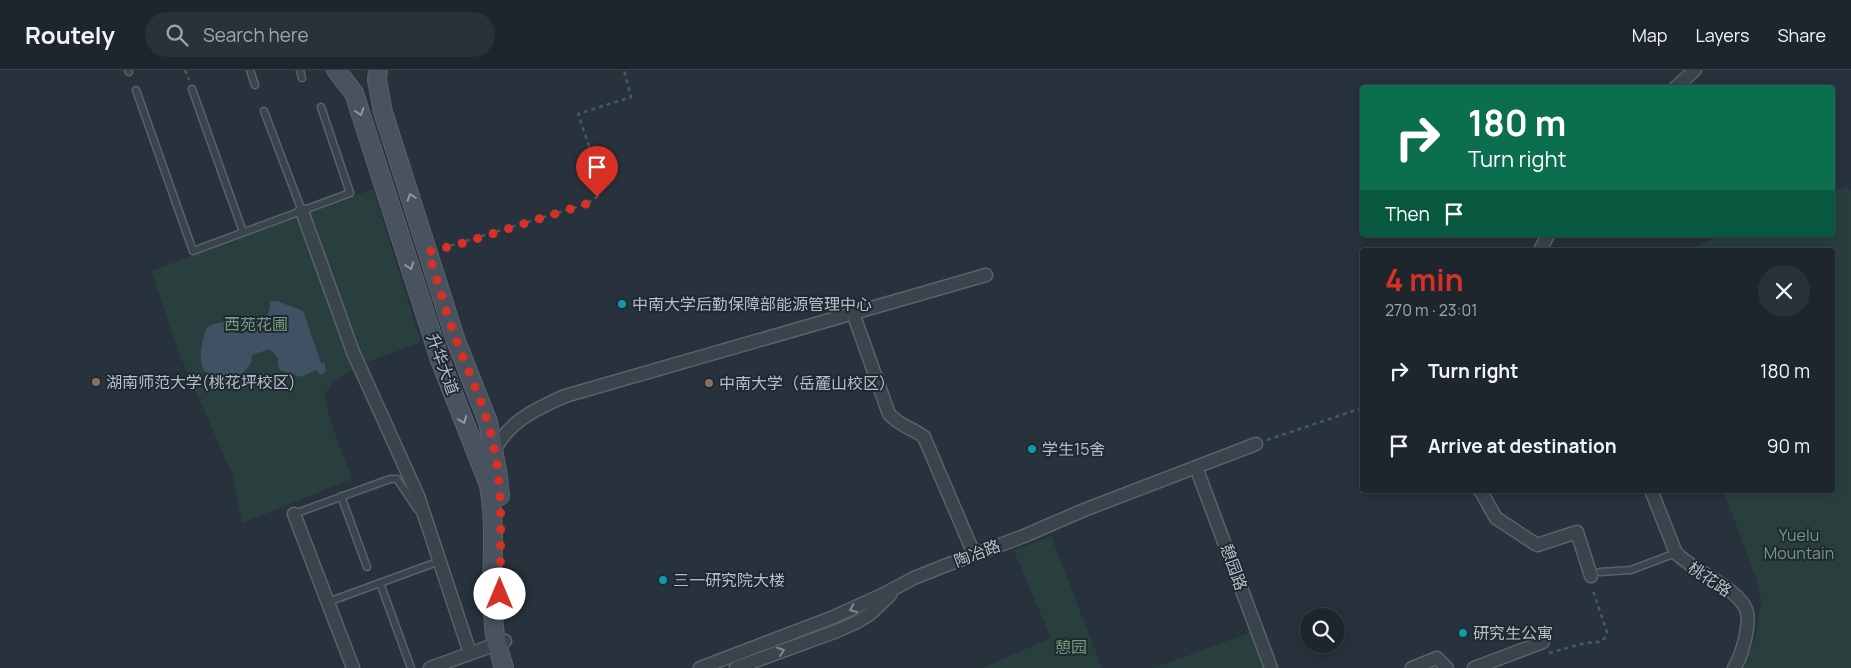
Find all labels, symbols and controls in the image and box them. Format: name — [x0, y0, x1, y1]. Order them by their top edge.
search box — [145, 12, 495, 57]
text: Routely — [25, 18, 115, 51]
icon: search — [163, 21, 191, 49]
text: Search here — [203, 22, 309, 48]
text: Map — [1632, 23, 1667, 47]
text: Layers — [1695, 23, 1749, 47]
text: Share — [1777, 23, 1826, 47]
text: 180 m — [1468, 99, 1566, 147]
icon: right — [1385, 105, 1450, 170]
one-way arrow — [355, 107, 365, 115]
text: Turn right — [1468, 144, 1566, 174]
pin — [576, 146, 618, 197]
icon: arrive — [583, 153, 611, 181]
one-way arrow — [406, 194, 416, 202]
icon: arrive — [1440, 200, 1468, 228]
text: Then — [1385, 201, 1430, 227]
text: 4 min — [1385, 259, 1463, 300]
one-way arrow — [404, 262, 414, 270]
button: close — [1758, 265, 1810, 317]
place label: 中南大学后勤保障部能源管理中心 — [632, 293, 872, 315]
marker: 中南大学后勤保障部能源管理中心 — [616, 298, 628, 310]
text: 270 m · 23:01 — [1385, 299, 1477, 321]
park label: 西苑花圃 — [224, 313, 288, 335]
street label: 升华大道 — [422, 330, 464, 398]
icon: right — [1385, 357, 1413, 385]
text: Turn right — [1428, 358, 1518, 384]
text: 180 m — [1760, 358, 1810, 384]
place label: 湖南师范大学(桃花坪校区) — [106, 371, 296, 393]
place label: 中南大学（岳麓山校区） — [719, 372, 895, 394]
marker: 湖南师范大学(桃花坪校区) — [90, 376, 102, 388]
marker: 中南大学（岳麓山校区） — [703, 377, 715, 389]
one-way arrow — [457, 415, 468, 424]
icon: arrive — [1385, 432, 1413, 460]
text: Arrive at destination — [1428, 433, 1617, 459]
text: 90 m — [1767, 433, 1810, 459]
place label: 学生15舍 — [1042, 438, 1105, 460]
marker: 学生15舍 — [1026, 443, 1038, 455]
park label: Yuelu Mountain — [1764, 524, 1834, 564]
street label: 陶冶路 — [951, 534, 1003, 572]
street label: 憩园路 — [1215, 541, 1253, 593]
street label: 桃花路 — [1684, 556, 1736, 602]
position arrow — [473, 567, 525, 619]
place label: 三一研究院大楼 — [673, 569, 785, 591]
marker: 三一研究院大楼 — [657, 574, 669, 586]
one-way arrow — [849, 602, 858, 613]
map controls — [1300, 608, 1345, 653]
button: search — [1300, 608, 1345, 653]
place label: 研究生公寓 — [1473, 622, 1553, 644]
marker: 研究生公寓 — [1457, 627, 1469, 639]
park label: 憩园 — [1055, 636, 1087, 658]
one-way arrow — [777, 647, 785, 657]

